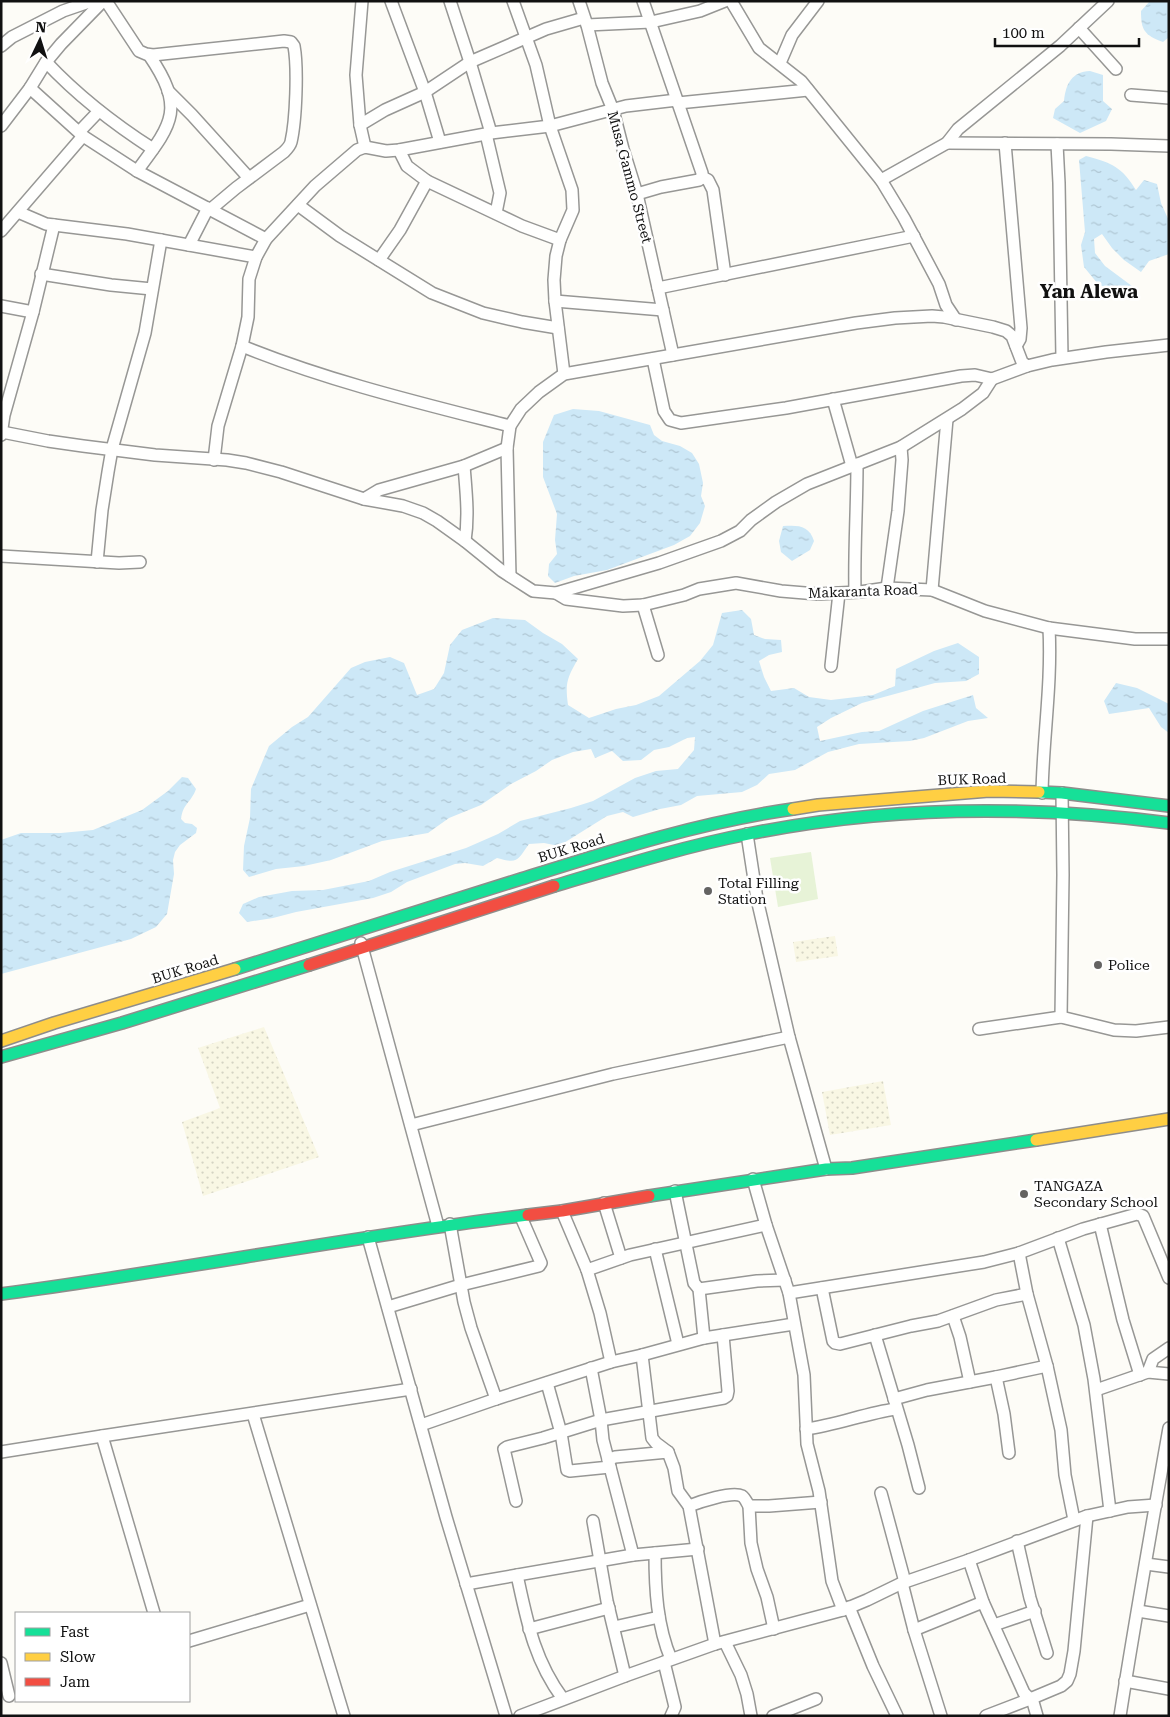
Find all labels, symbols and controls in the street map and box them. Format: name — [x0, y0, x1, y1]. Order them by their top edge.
north arrow — [15, 15, 65, 65]
scale bar — [995, 15, 1139, 47]
text: N — [35, 19, 47, 35]
text: 100 m — [1002, 24, 1045, 42]
street label: Musa Gammo Street — [605, 109, 655, 245]
district label: Yan Alewa — [1040, 280, 1138, 303]
street label: Makaranta Road — [808, 581, 918, 601]
street label: BUK Road — [937, 770, 1007, 788]
street label: BUK Road — [536, 830, 606, 866]
place label: Total Filling Station — [718, 875, 799, 907]
marker: Total Filling Station — [702, 885, 714, 897]
street label: BUK Road — [150, 951, 220, 987]
place label: Police — [1108, 957, 1150, 973]
marker: Police — [1092, 959, 1104, 971]
place label: TANGAZA Secondary School — [1034, 1178, 1159, 1210]
marker: TANGAZA Secondary School — [1018, 1188, 1030, 1200]
legend — [15, 1612, 190, 1702]
text: Fast — [60, 1623, 90, 1641]
text: Slow — [60, 1648, 96, 1666]
text: Jam — [60, 1673, 90, 1691]

